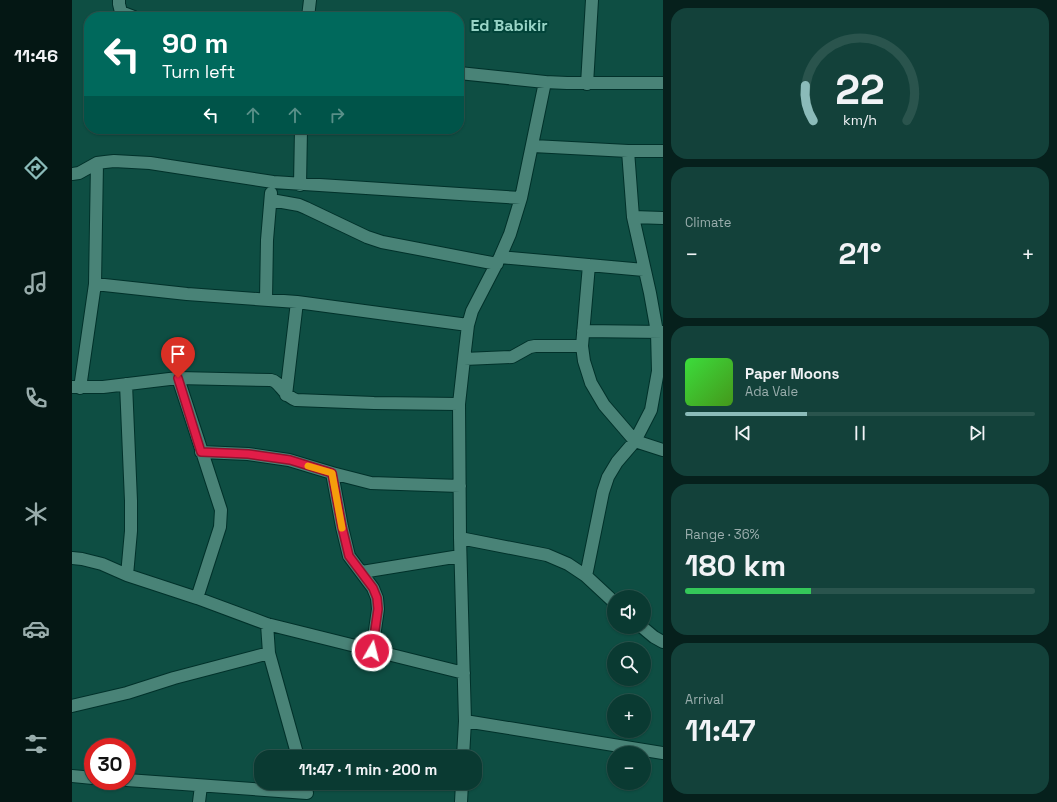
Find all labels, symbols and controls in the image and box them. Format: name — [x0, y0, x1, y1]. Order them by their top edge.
district label: Ed Babikir — [470, 15, 548, 36]
text: 90 m — [162, 25, 228, 61]
icon: left — [96, 28, 148, 80]
text: 11:46 — [14, 44, 58, 67]
text: Turn left — [162, 60, 235, 83]
text: 22 — [835, 63, 885, 116]
icon: left — [200, 104, 222, 126]
icon: ahead — [242, 104, 264, 126]
icon: ahead — [284, 104, 306, 126]
icon: right — [326, 104, 348, 126]
text: km/h — [843, 111, 877, 129]
icon: directions — [22, 154, 50, 182]
text: Climate — [685, 214, 731, 231]
text: 21° — [838, 234, 882, 273]
text: − — [685, 240, 699, 268]
text: + — [1021, 240, 1035, 268]
icon: music — [22, 269, 50, 297]
pin — [161, 337, 195, 378]
icon: arrive — [167, 343, 189, 365]
text: Paper Moons — [745, 364, 839, 383]
text: Ada Vale — [745, 383, 798, 400]
icon: phone — [22, 384, 50, 412]
icon: previous — [732, 422, 754, 444]
icon: pause — [849, 422, 871, 444]
icon: next — [966, 422, 988, 444]
icon: climate — [22, 500, 50, 528]
text: Range · 36% — [685, 526, 760, 543]
text: 180 km — [685, 546, 786, 585]
map controls — [607, 590, 651, 790]
button: sound — [607, 590, 651, 634]
icon: car — [22, 615, 50, 643]
position arrow — [351, 630, 393, 672]
button: search — [607, 642, 651, 686]
text: Arrival — [685, 691, 724, 708]
button: + — [607, 694, 651, 738]
text: 11:47 — [685, 711, 756, 750]
icon: filters — [22, 730, 50, 758]
speed limit sign: 30 — [84, 738, 136, 790]
button: − — [607, 746, 651, 790]
text: 11:47 · 1 min · 200 m — [299, 760, 437, 779]

